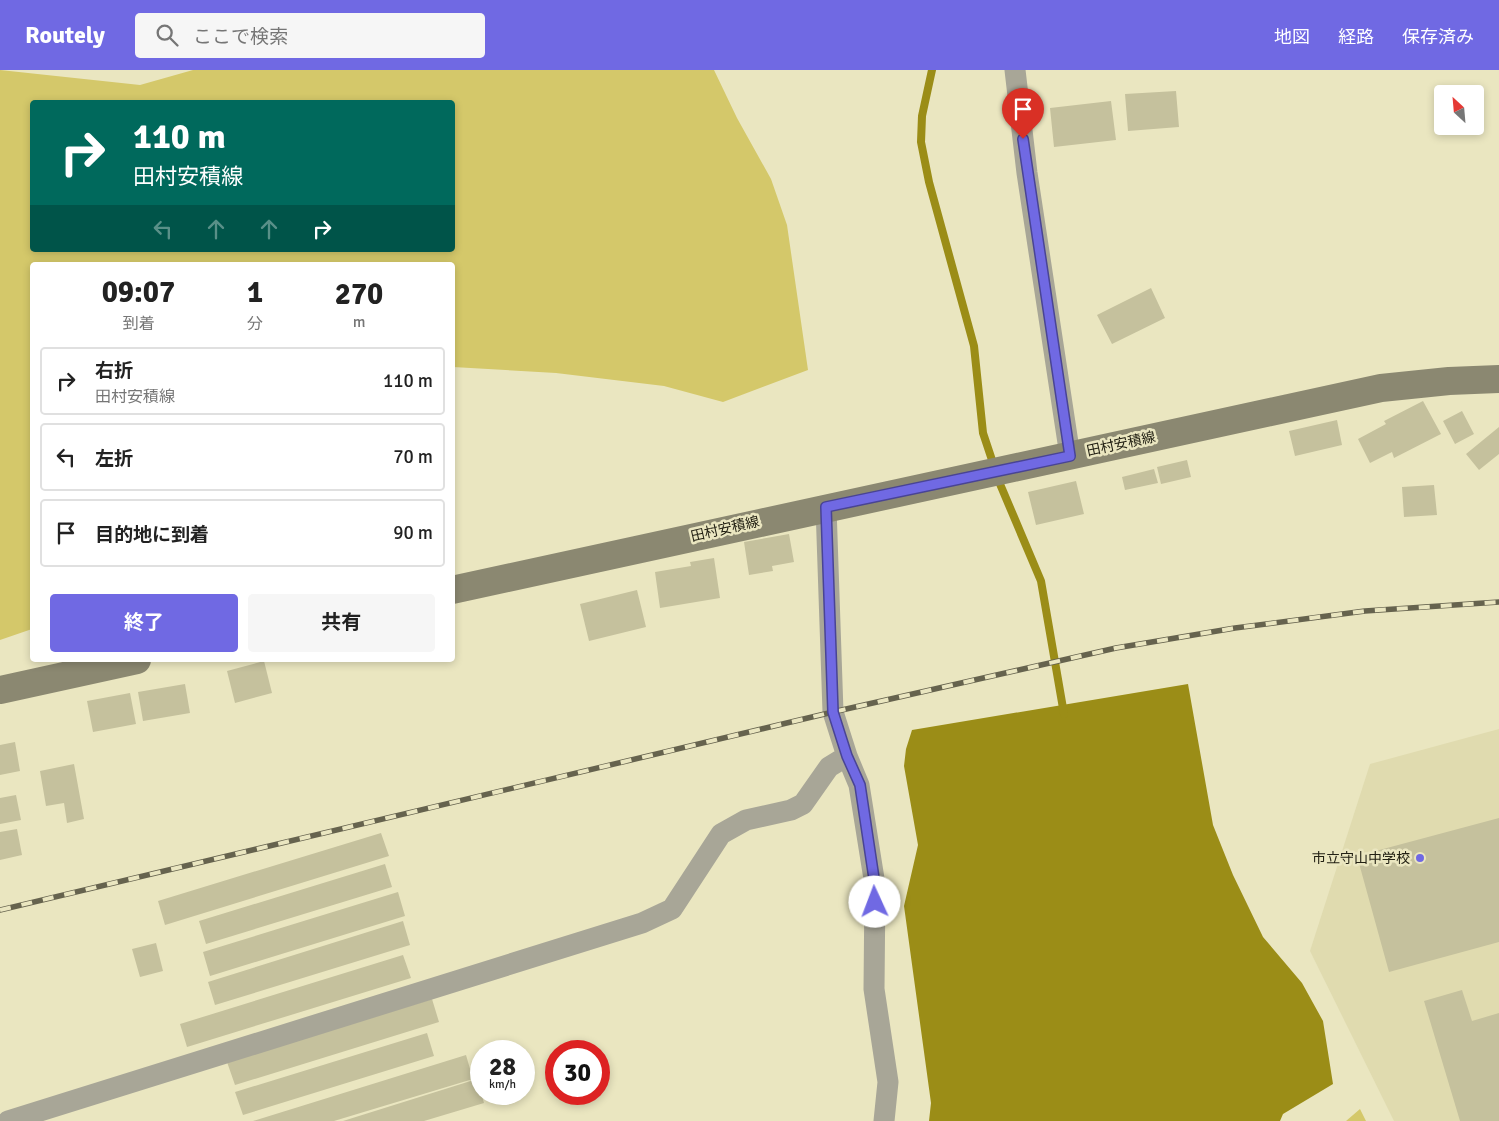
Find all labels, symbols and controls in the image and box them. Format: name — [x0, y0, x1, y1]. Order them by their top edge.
search box — [135, 13, 485, 58]
text: Routely — [25, 20, 105, 50]
icon: search — [153, 21, 181, 49]
text: ここで検索 — [193, 25, 288, 49]
text: 地図 — [1274, 26, 1310, 48]
text: 経路 — [1338, 26, 1374, 48]
text: 保存済み — [1402, 26, 1474, 48]
north arrow — [1434, 85, 1484, 135]
map controls — [1434, 85, 1484, 135]
pin — [1002, 88, 1044, 139]
icon: arrive — [1009, 95, 1037, 123]
text: 110 m — [133, 115, 226, 158]
icon: right — [50, 120, 115, 185]
text: 田村安積線 — [133, 163, 243, 190]
icon: left — [149, 215, 177, 243]
icon: ahead — [202, 215, 230, 243]
icon: ahead — [255, 215, 283, 243]
icon: right — [308, 215, 336, 243]
text: 09:07 — [102, 274, 175, 311]
text: 1 — [247, 274, 263, 311]
text: 270 — [335, 276, 383, 313]
text: m — [353, 312, 365, 332]
text: 到着 — [122, 314, 154, 334]
text: 分 — [247, 314, 263, 334]
text: 右折 — [95, 359, 133, 383]
icon: right — [52, 367, 80, 395]
text: 110 m — [383, 369, 433, 393]
text: 田村安積線 — [95, 387, 175, 407]
street label: 田村安積線 — [1085, 428, 1157, 460]
icon: left — [52, 443, 80, 471]
text: 70 m — [393, 445, 433, 469]
text: 左折 — [95, 447, 133, 471]
street label: 田村安積線 — [689, 513, 761, 545]
icon: arrive — [52, 519, 80, 547]
text: 90 m — [393, 521, 433, 545]
text: 目的地に到着 — [95, 523, 209, 547]
button: 終了 — [50, 594, 238, 652]
button: 共有 — [248, 594, 435, 652]
place label: 市立守山中学校 — [1312, 850, 1410, 867]
marker: 市立守山中学校 — [1414, 852, 1426, 864]
position arrow — [848, 875, 900, 927]
speed limit sign: 30 — [545, 1040, 610, 1105]
text: 28 — [489, 1051, 516, 1082]
text: km/h — [489, 1077, 516, 1092]

